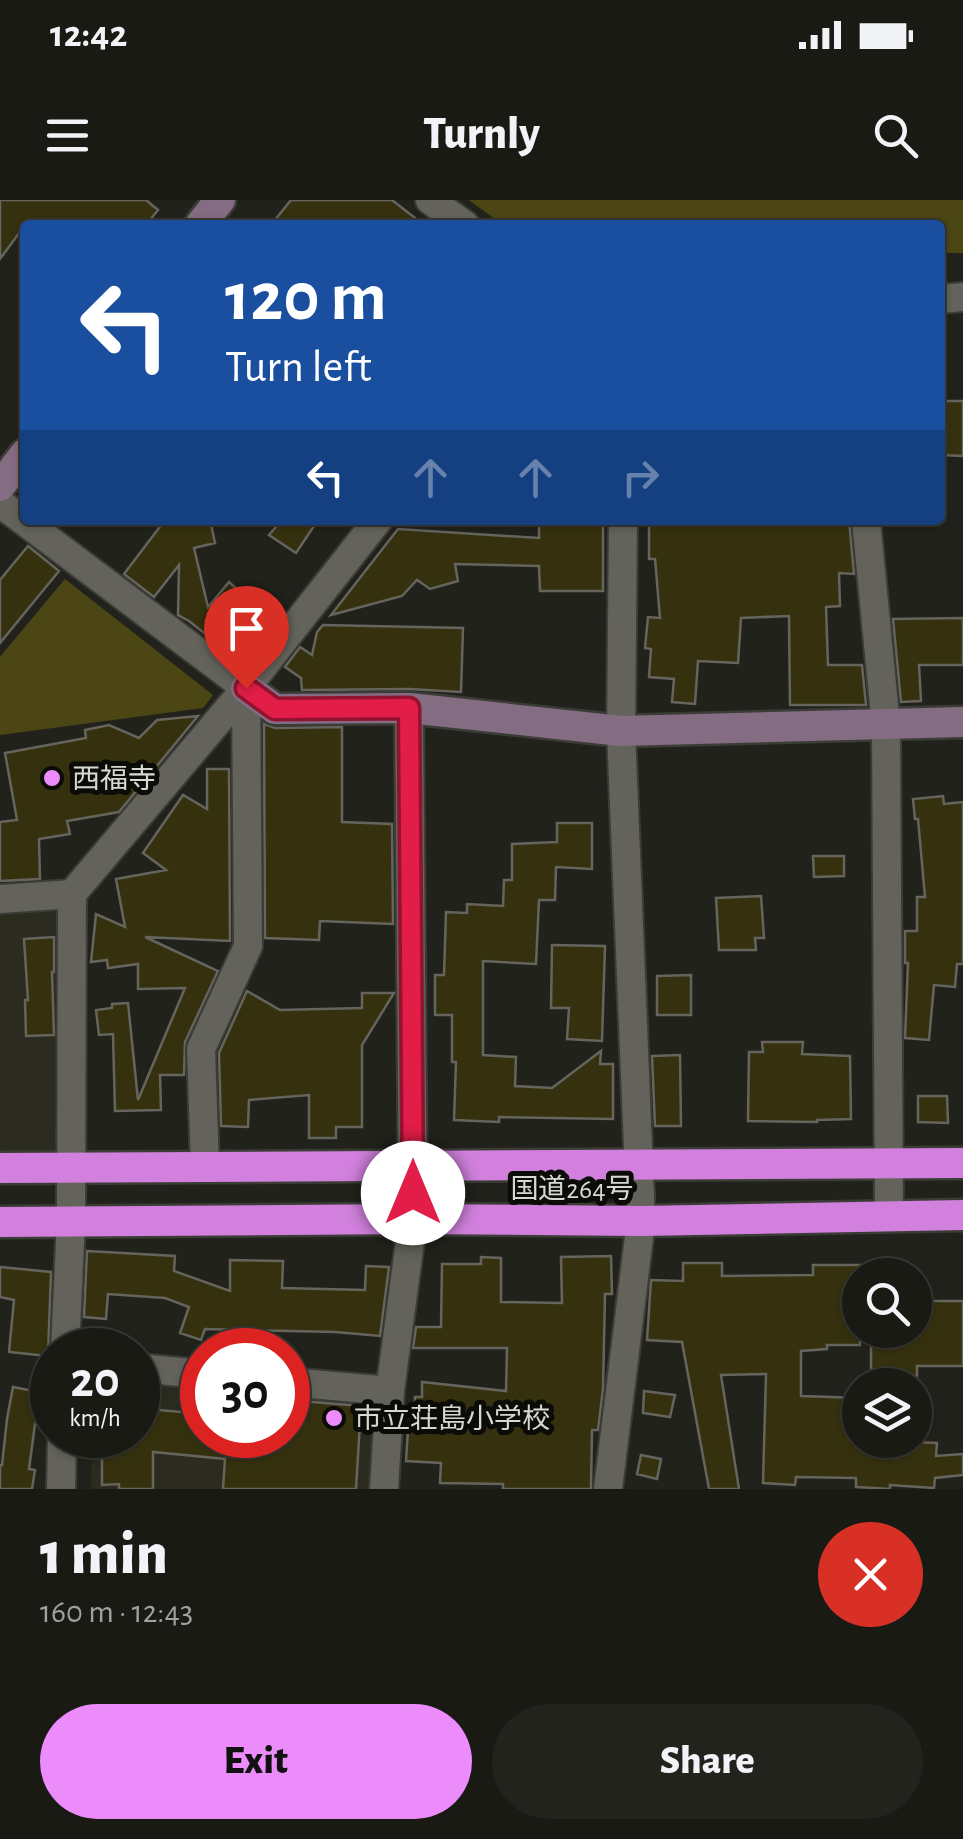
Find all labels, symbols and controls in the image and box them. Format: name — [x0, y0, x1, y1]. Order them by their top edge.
text: 12:42 — [50, 16, 127, 54]
icon: menu — [40, 108, 95, 163]
icon: search — [868, 108, 923, 163]
text: Turnly — [423, 112, 540, 157]
icon: left — [60, 260, 190, 390]
text: 120 m — [225, 263, 387, 333]
text: Turn left — [225, 345, 372, 390]
icon: left — [298, 450, 353, 505]
icon: ahead — [403, 450, 458, 505]
icon: ahead — [508, 450, 563, 505]
icon: right — [613, 450, 668, 505]
pin — [204, 586, 289, 689]
icon: arrive — [219, 601, 274, 656]
place label: 西福寺 — [72, 764, 156, 794]
marker: 西福寺 — [41, 767, 63, 789]
position arrow — [361, 1141, 465, 1245]
street label: 国道264号 — [510, 1174, 634, 1204]
map controls — [842, 1258, 932, 1458]
button: search — [842, 1258, 932, 1348]
speed limit sign: 30 — [180, 1328, 310, 1458]
text: 20 — [70, 1356, 120, 1406]
button: layers — [842, 1368, 932, 1458]
place label: 市立荘島小学校 — [354, 1404, 550, 1434]
text: km/h — [69, 1406, 121, 1431]
marker: 市立荘島小学校 — [323, 1407, 345, 1429]
button: close — [818, 1522, 923, 1627]
text: 1 min — [40, 1525, 168, 1585]
text: 160 m · 12:43 — [40, 1596, 193, 1628]
button: Exit — [40, 1704, 472, 1819]
button: Share — [492, 1704, 923, 1819]

